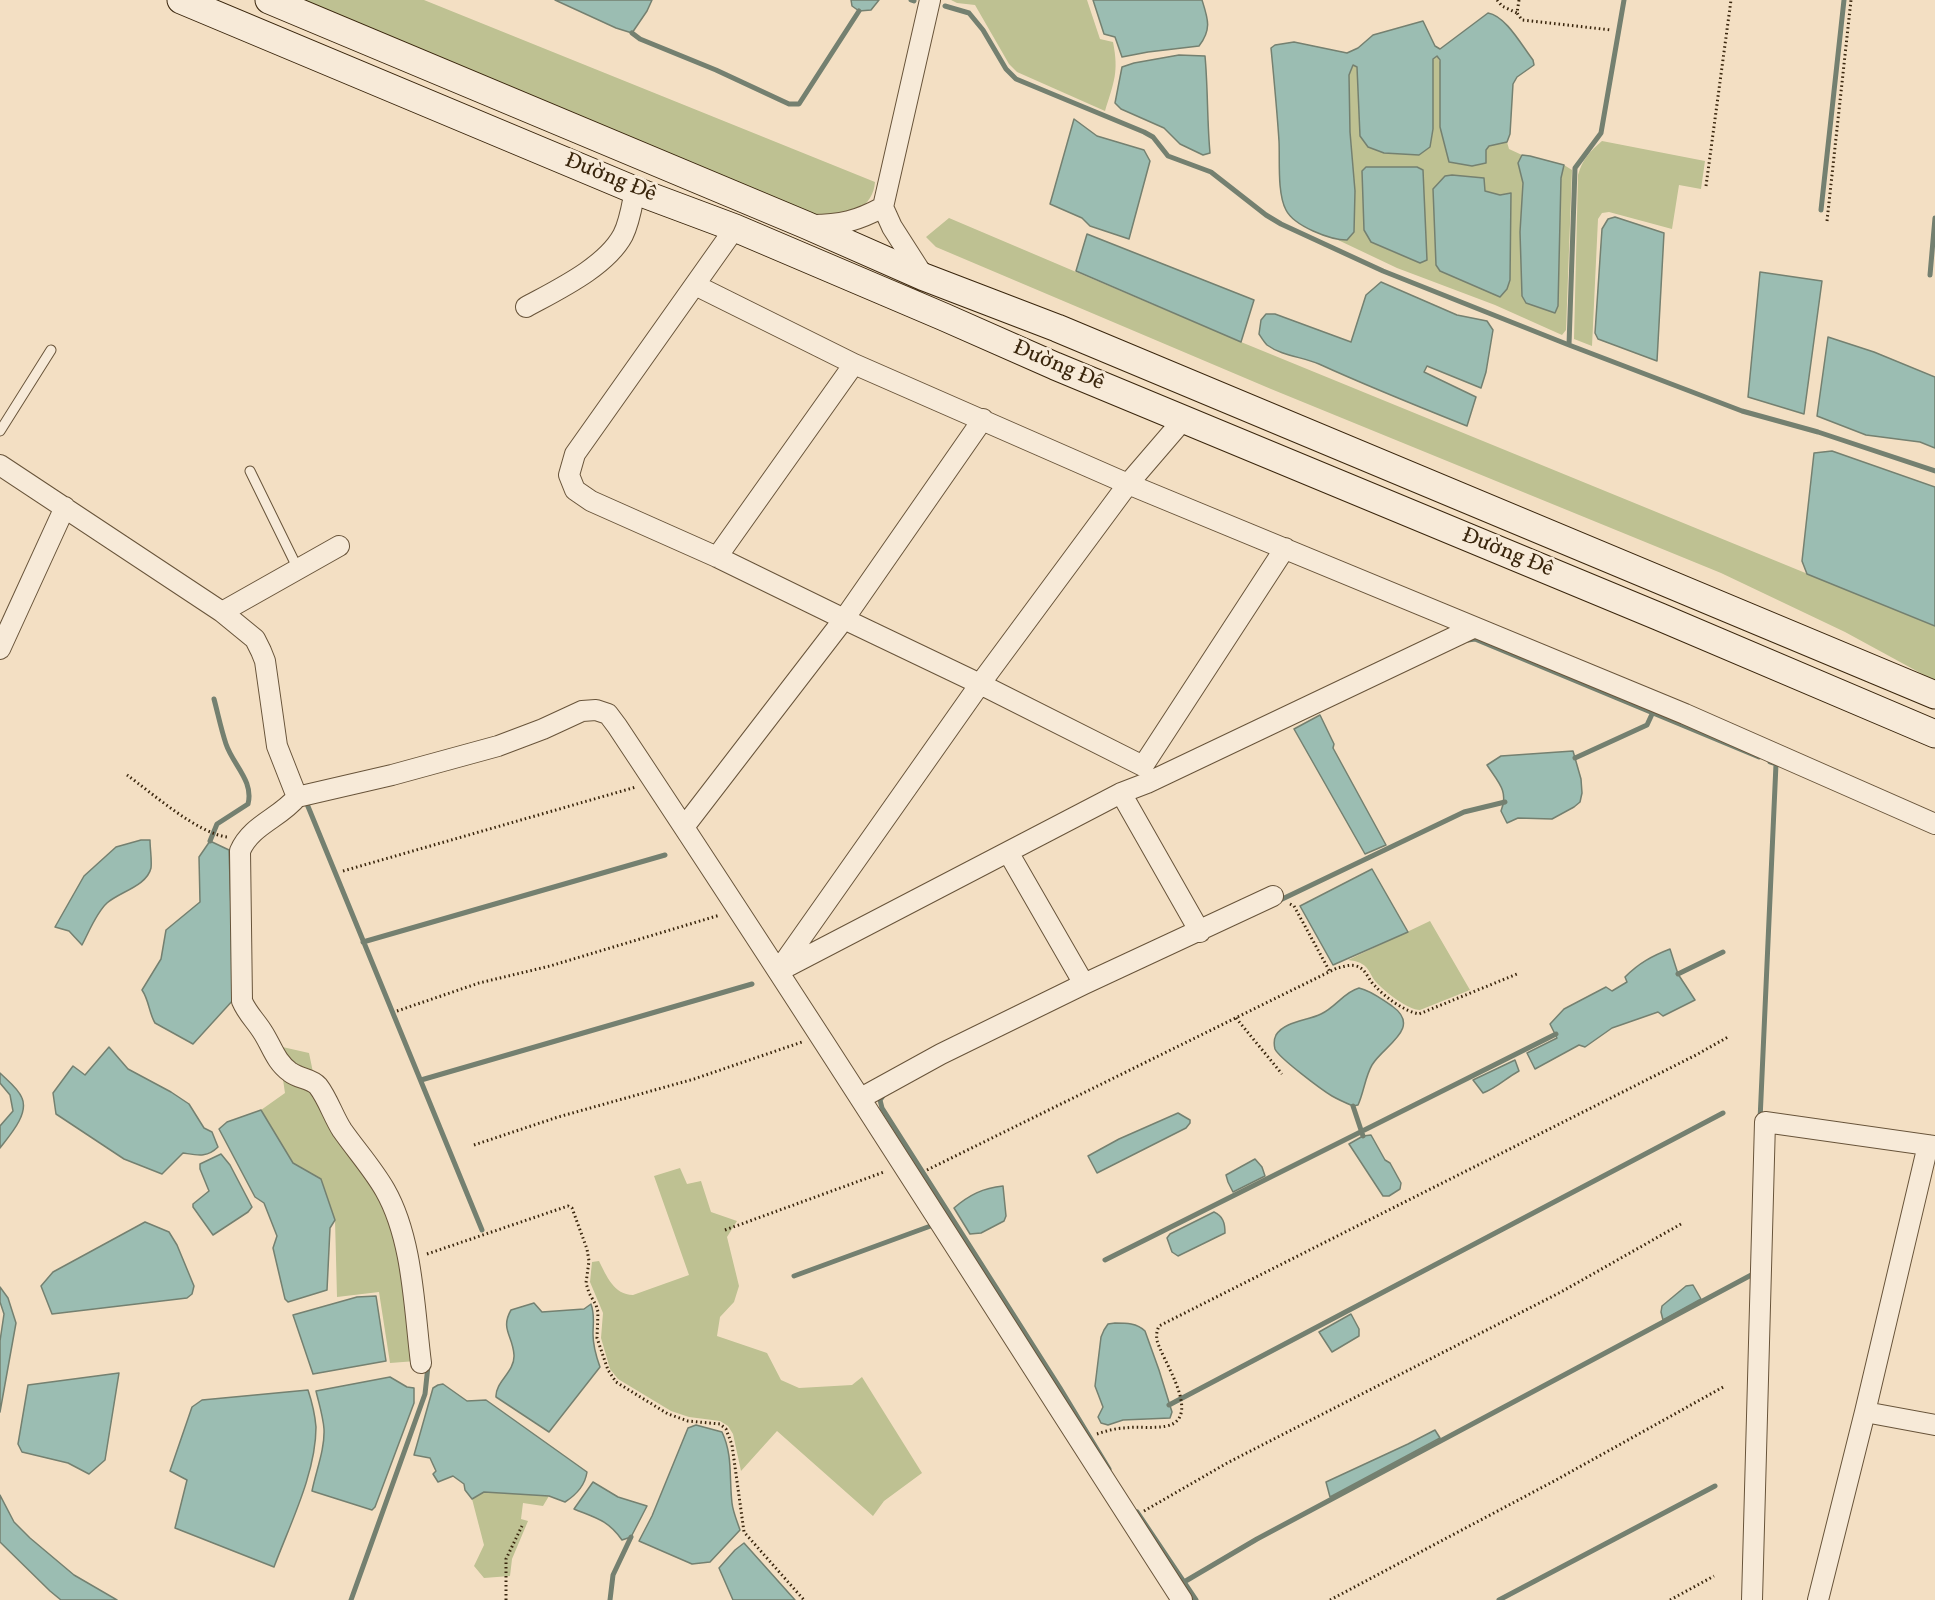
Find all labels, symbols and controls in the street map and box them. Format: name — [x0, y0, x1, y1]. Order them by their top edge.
street label: Đường Đê — [560, 149, 660, 209]
street label: Đường Đê — [1008, 336, 1108, 398]
street label: Đường Đê — [1457, 524, 1557, 584]

